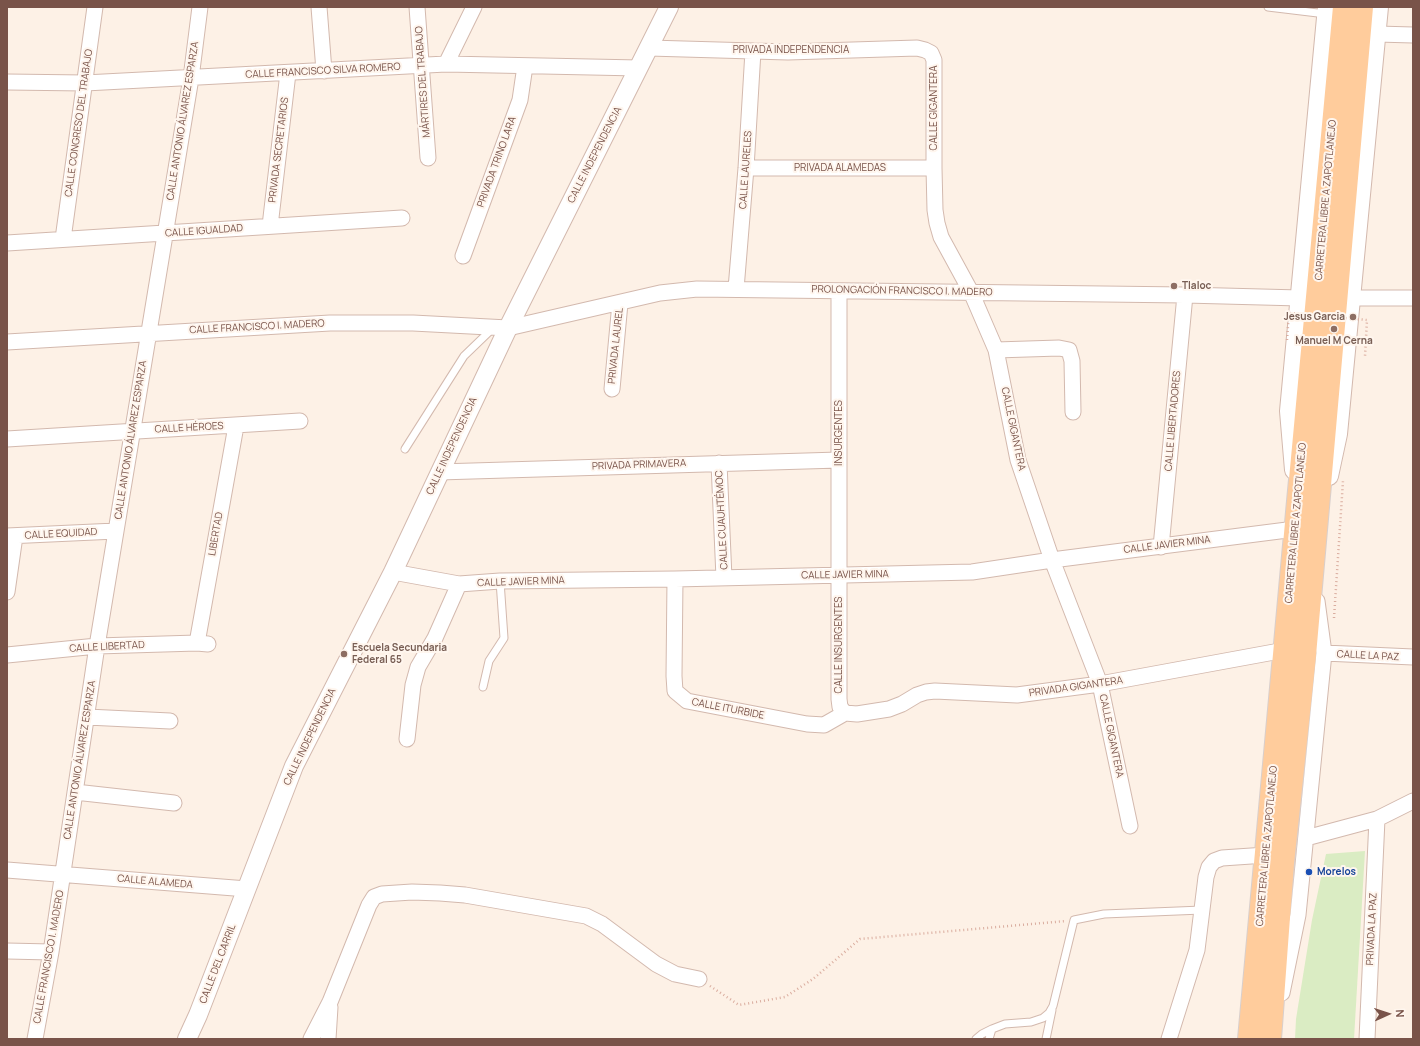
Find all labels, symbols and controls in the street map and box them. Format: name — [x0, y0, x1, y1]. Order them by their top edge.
street label: MÁRTIRES DEL TRABAJO — [413, 26, 433, 138]
street label: CALLE ANTONIO ÁLVAREZ ESPARZA — [165, 41, 201, 201]
street label: PRIVADA INDEPENDENCIA — [733, 44, 849, 56]
street label: CALLE CONGRESO DEL TRABAJO — [63, 48, 95, 198]
street label: CALLE FRANCISCO SILVA ROMERO — [245, 61, 401, 81]
street label: CALLE GIGANTERA — [928, 66, 940, 150]
street label: PRIVADA SECRETARIOS — [267, 97, 291, 203]
street label: CALLE INDEPENDENCIA — [565, 105, 625, 205]
street label: PRIVADA TRINO LARA — [475, 115, 519, 209]
street label: CARRETERA LIBRE A ZAPOTLANEJO — [1313, 119, 1339, 281]
street label: CALLE LAURELES — [737, 131, 755, 209]
street label: PRIVADA ALAMEDAS — [794, 162, 886, 174]
street label: CALLE IGUALDAD — [165, 222, 243, 240]
place label: Tlaloc — [1182, 280, 1211, 292]
marker: Tlaloc — [1169, 281, 1179, 291]
street label: PROLONGACIÓN FRANCISCO I. MADERO — [811, 283, 993, 299]
street label: PRIVADA LAUREL — [606, 307, 626, 385]
place label: Jesus Garcia — [1284, 311, 1345, 323]
marker: Jesus Garcia — [1348, 312, 1358, 322]
street label: CALLE FRANCISCO I. MADERO — [189, 317, 325, 337]
marker: Manuel M Cerna — [1329, 324, 1339, 334]
place label: Manuel M Cerna — [1295, 335, 1373, 347]
street label: CALLE ANTONIO ÁLVAREZ ESPARZA — [113, 360, 149, 520]
street label: CALLE LIBERTADORES — [1163, 370, 1183, 472]
street label: CALLE GIGANTERA — [998, 386, 1028, 472]
street label: CALLE INDEPENDENCIA — [424, 395, 480, 497]
street label: INSURGENTES — [833, 400, 845, 466]
street label: CALLE HÉROES — [154, 420, 224, 436]
street label: CARRETERA LIBRE A ZAPOTLANEJO — [1283, 442, 1309, 604]
street label: PRIVADA PRIMAVERA — [592, 457, 686, 473]
street label: CALLE CUAUHTÉMOC — [713, 470, 731, 570]
street label: LIBERTAD — [206, 511, 226, 557]
street label: CALLE EQUIDAD — [24, 526, 98, 542]
street label: CALLE JAVIER MINA — [1123, 534, 1211, 556]
street label: CALLE JAVIER MINA — [801, 568, 889, 582]
street label: CALLE JAVIER MINA — [477, 574, 565, 590]
street label: CALLE INSURGENTES — [833, 596, 845, 694]
street label: CALLE LIBERTAD — [69, 639, 145, 655]
place label: Escuela Secundaria Federal 65 — [352, 642, 447, 666]
street label: CALLE LA PAZ — [1336, 648, 1400, 664]
marker: Escuela Secundaria Federal 65 — [339, 649, 349, 659]
street label: PRIVADA GIGANTERA — [1028, 674, 1124, 700]
street label: CALLE ANTONIO ÁLVAREZ ESPARZA — [62, 680, 98, 840]
street label: CALLE INDEPENDENCIA — [281, 687, 339, 787]
street label: CALLE GIGANTERA — [1096, 693, 1126, 779]
street label: CALLE ITURBIDE — [691, 696, 765, 722]
street label: CARRETERA LIBRE A ZAPOTLANEJO — [1254, 765, 1280, 927]
place label: Morelos — [1317, 866, 1356, 878]
marker: Morelos — [1304, 867, 1314, 877]
street label: CALLE ALAMEDA — [117, 873, 193, 891]
street label: CALLE FRANCISCO I. MADERO — [31, 889, 67, 1025]
street label: PRIVADA LA PAZ — [1364, 892, 1380, 966]
street label: CALLE DEL CARRIL — [197, 923, 239, 1005]
north arrow — [1368, 994, 1408, 1034]
text: N — [1393, 1009, 1408, 1018]

